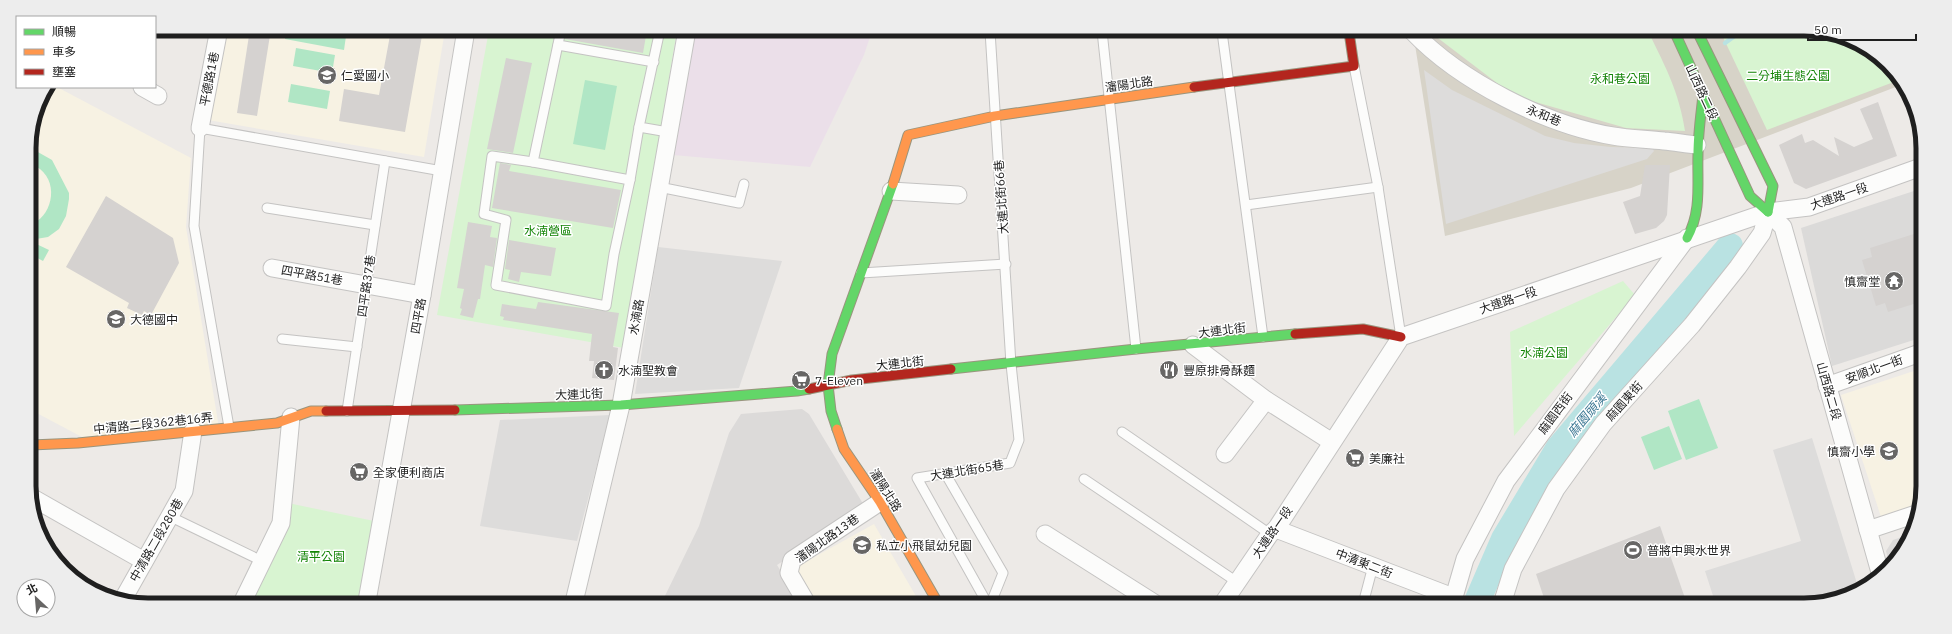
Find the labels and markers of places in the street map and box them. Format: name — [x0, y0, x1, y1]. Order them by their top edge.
school or university icon: 仁愛國小 — [316, 64, 338, 86]
place label: 仁愛國小 — [341, 68, 389, 83]
temple icon: 慎齋堂 — [1883, 270, 1905, 292]
place label: 慎齋堂 — [1844, 274, 1880, 289]
school or university icon: 大德國中 — [105, 308, 127, 330]
place label: 大德國中 — [130, 312, 178, 327]
church icon: 水湳聖教會 — [593, 359, 615, 381]
restaurant icon: 豐原排骨酥麵 — [1158, 359, 1180, 381]
place label: 水湳聖教會 — [618, 363, 678, 378]
place label: 豐原排骨酥麵 — [1183, 363, 1255, 378]
supermarket icon: 7-Eleven — [790, 369, 812, 391]
place label: 7-Eleven — [815, 373, 863, 388]
school or university icon: 慎齋小學 — [1878, 440, 1900, 462]
place label: 慎齋小學 — [1827, 444, 1875, 459]
supermarket icon: 美廉社 — [1344, 447, 1366, 469]
place label: 美廉社 — [1369, 451, 1405, 466]
supermarket icon: 全家便利商店 — [348, 461, 370, 483]
place label: 全家便利商店 — [373, 465, 445, 480]
school or university icon: 私立小飛鼠幼兒園 — [851, 534, 873, 556]
place label: 私立小飛鼠幼兒園 — [876, 538, 972, 553]
sports icon: 普將中興水世界 — [1622, 539, 1644, 561]
place label: 普將中興水世界 — [1647, 543, 1731, 558]

